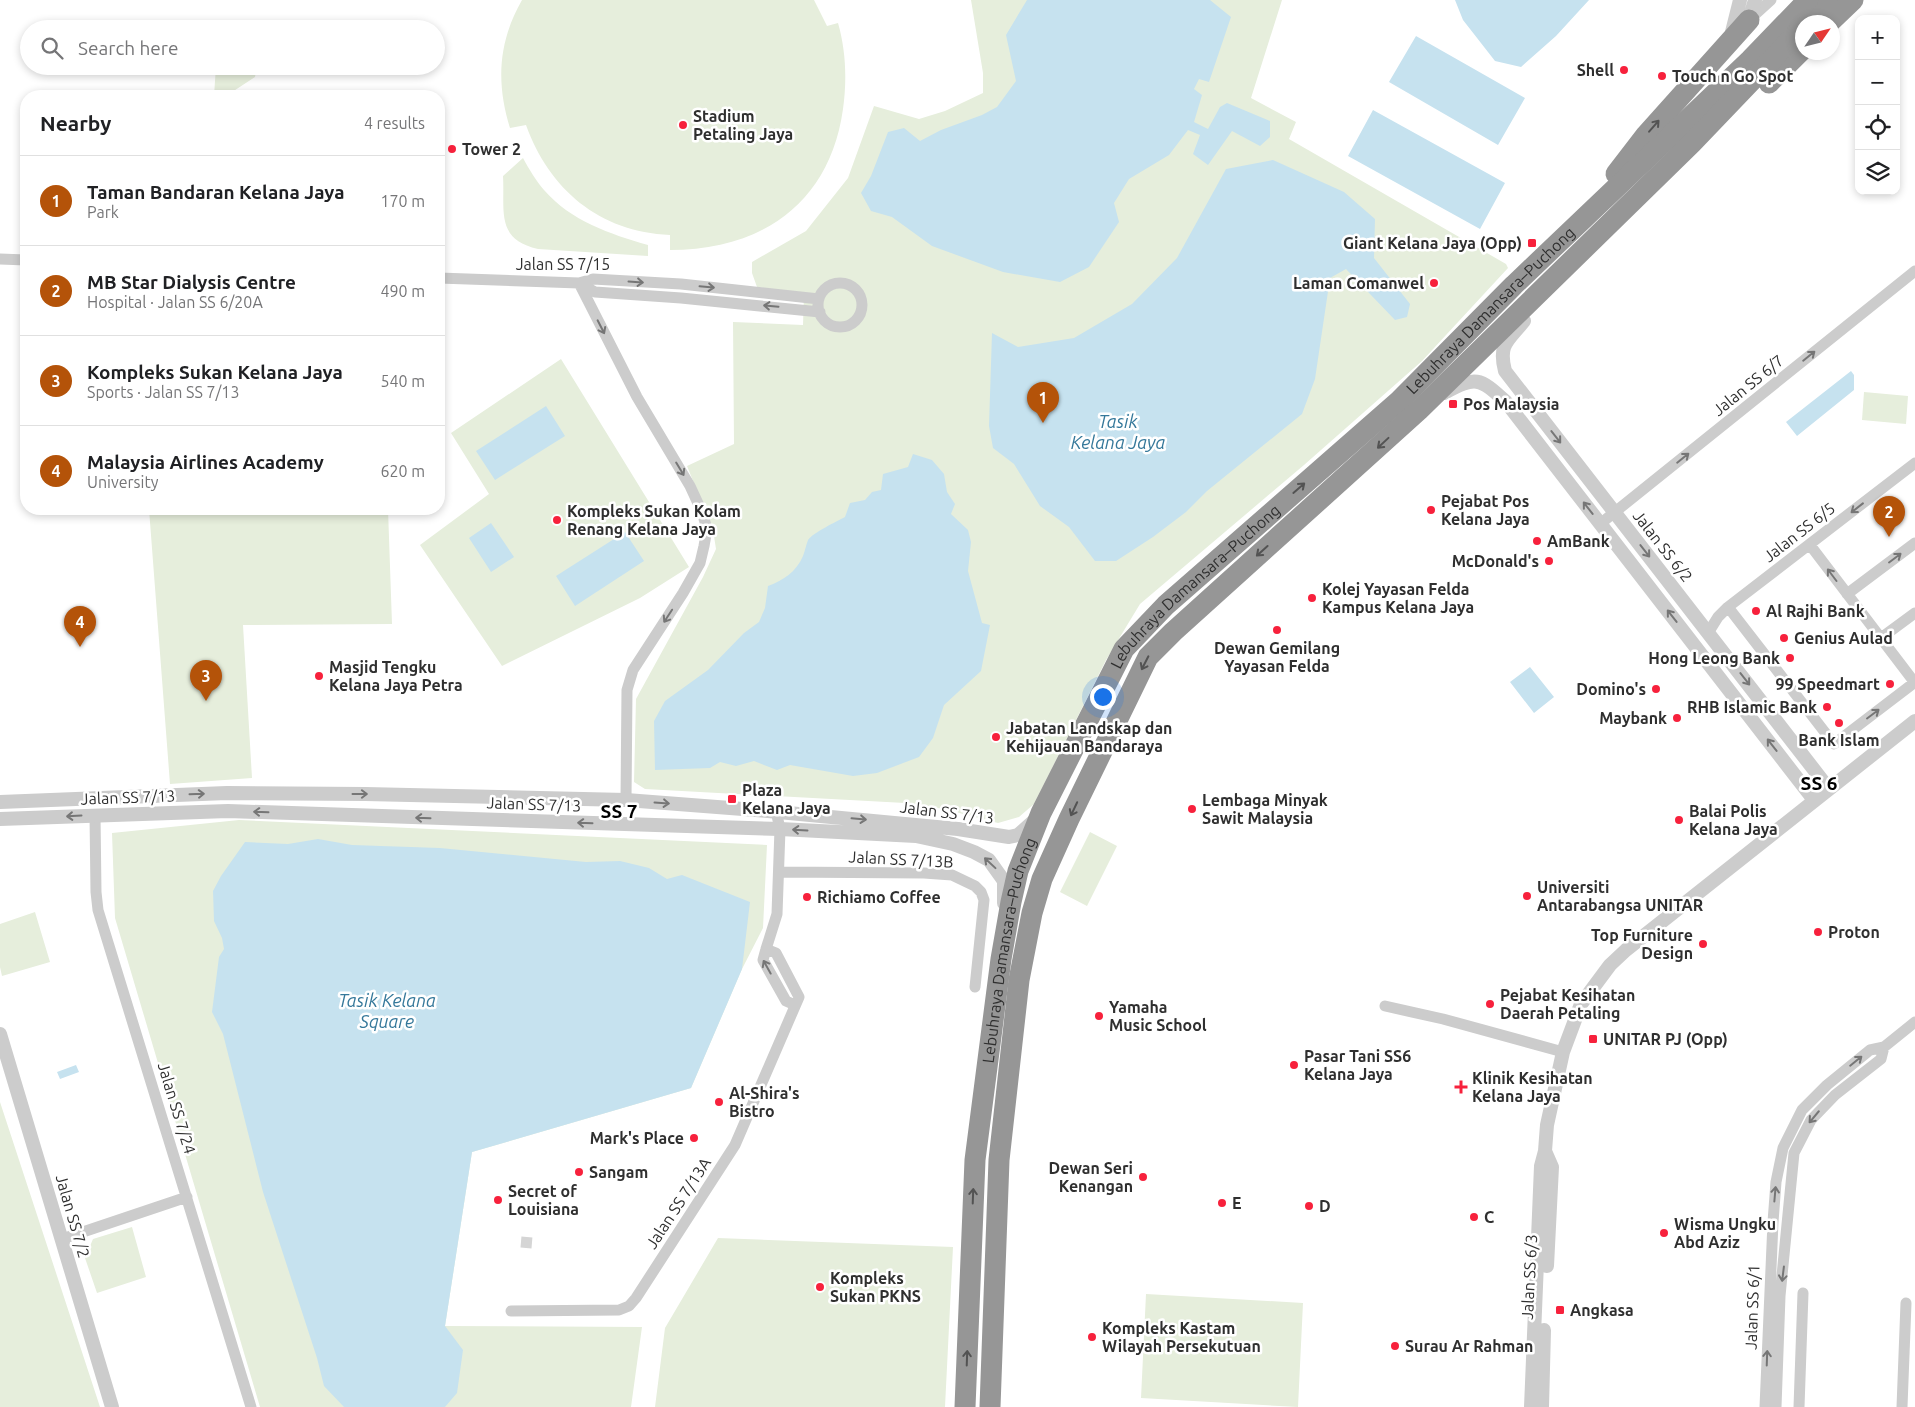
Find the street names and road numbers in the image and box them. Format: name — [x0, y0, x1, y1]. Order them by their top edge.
street label: Lebuhraya Damansara–Puchong — [1402, 223, 1578, 397]
street label: Jalan SS 7/15 — [516, 255, 610, 273]
street label: Jalan SS 6/7 — [1709, 351, 1787, 419]
street label: Jalan SS 6/5 — [1760, 499, 1838, 565]
street label: Lebuhraya Damansara–Puchong — [1107, 501, 1284, 671]
street label: Jalan SS 6/2 — [1630, 507, 1696, 585]
street label: Jalan SS 7/13 — [80, 786, 176, 808]
street label: Jalan SS 7/13 — [486, 793, 582, 815]
street label: Jalan SS 7/13 — [899, 797, 995, 827]
street label: Lebuhraya Damansara–Puchong — [979, 835, 1039, 1064]
street label: Jalan SS 7/13B — [848, 847, 954, 871]
street label: Jalan SS 7/24 — [155, 1060, 199, 1156]
street label: Jalan SS 7/13A — [642, 1154, 715, 1252]
street label: Jalan SS 7/2 — [53, 1172, 93, 1260]
street label: Jalan SS 6/3 — [1518, 1234, 1540, 1320]
street label: Jalan SS 6/1 — [1742, 1264, 1762, 1350]

